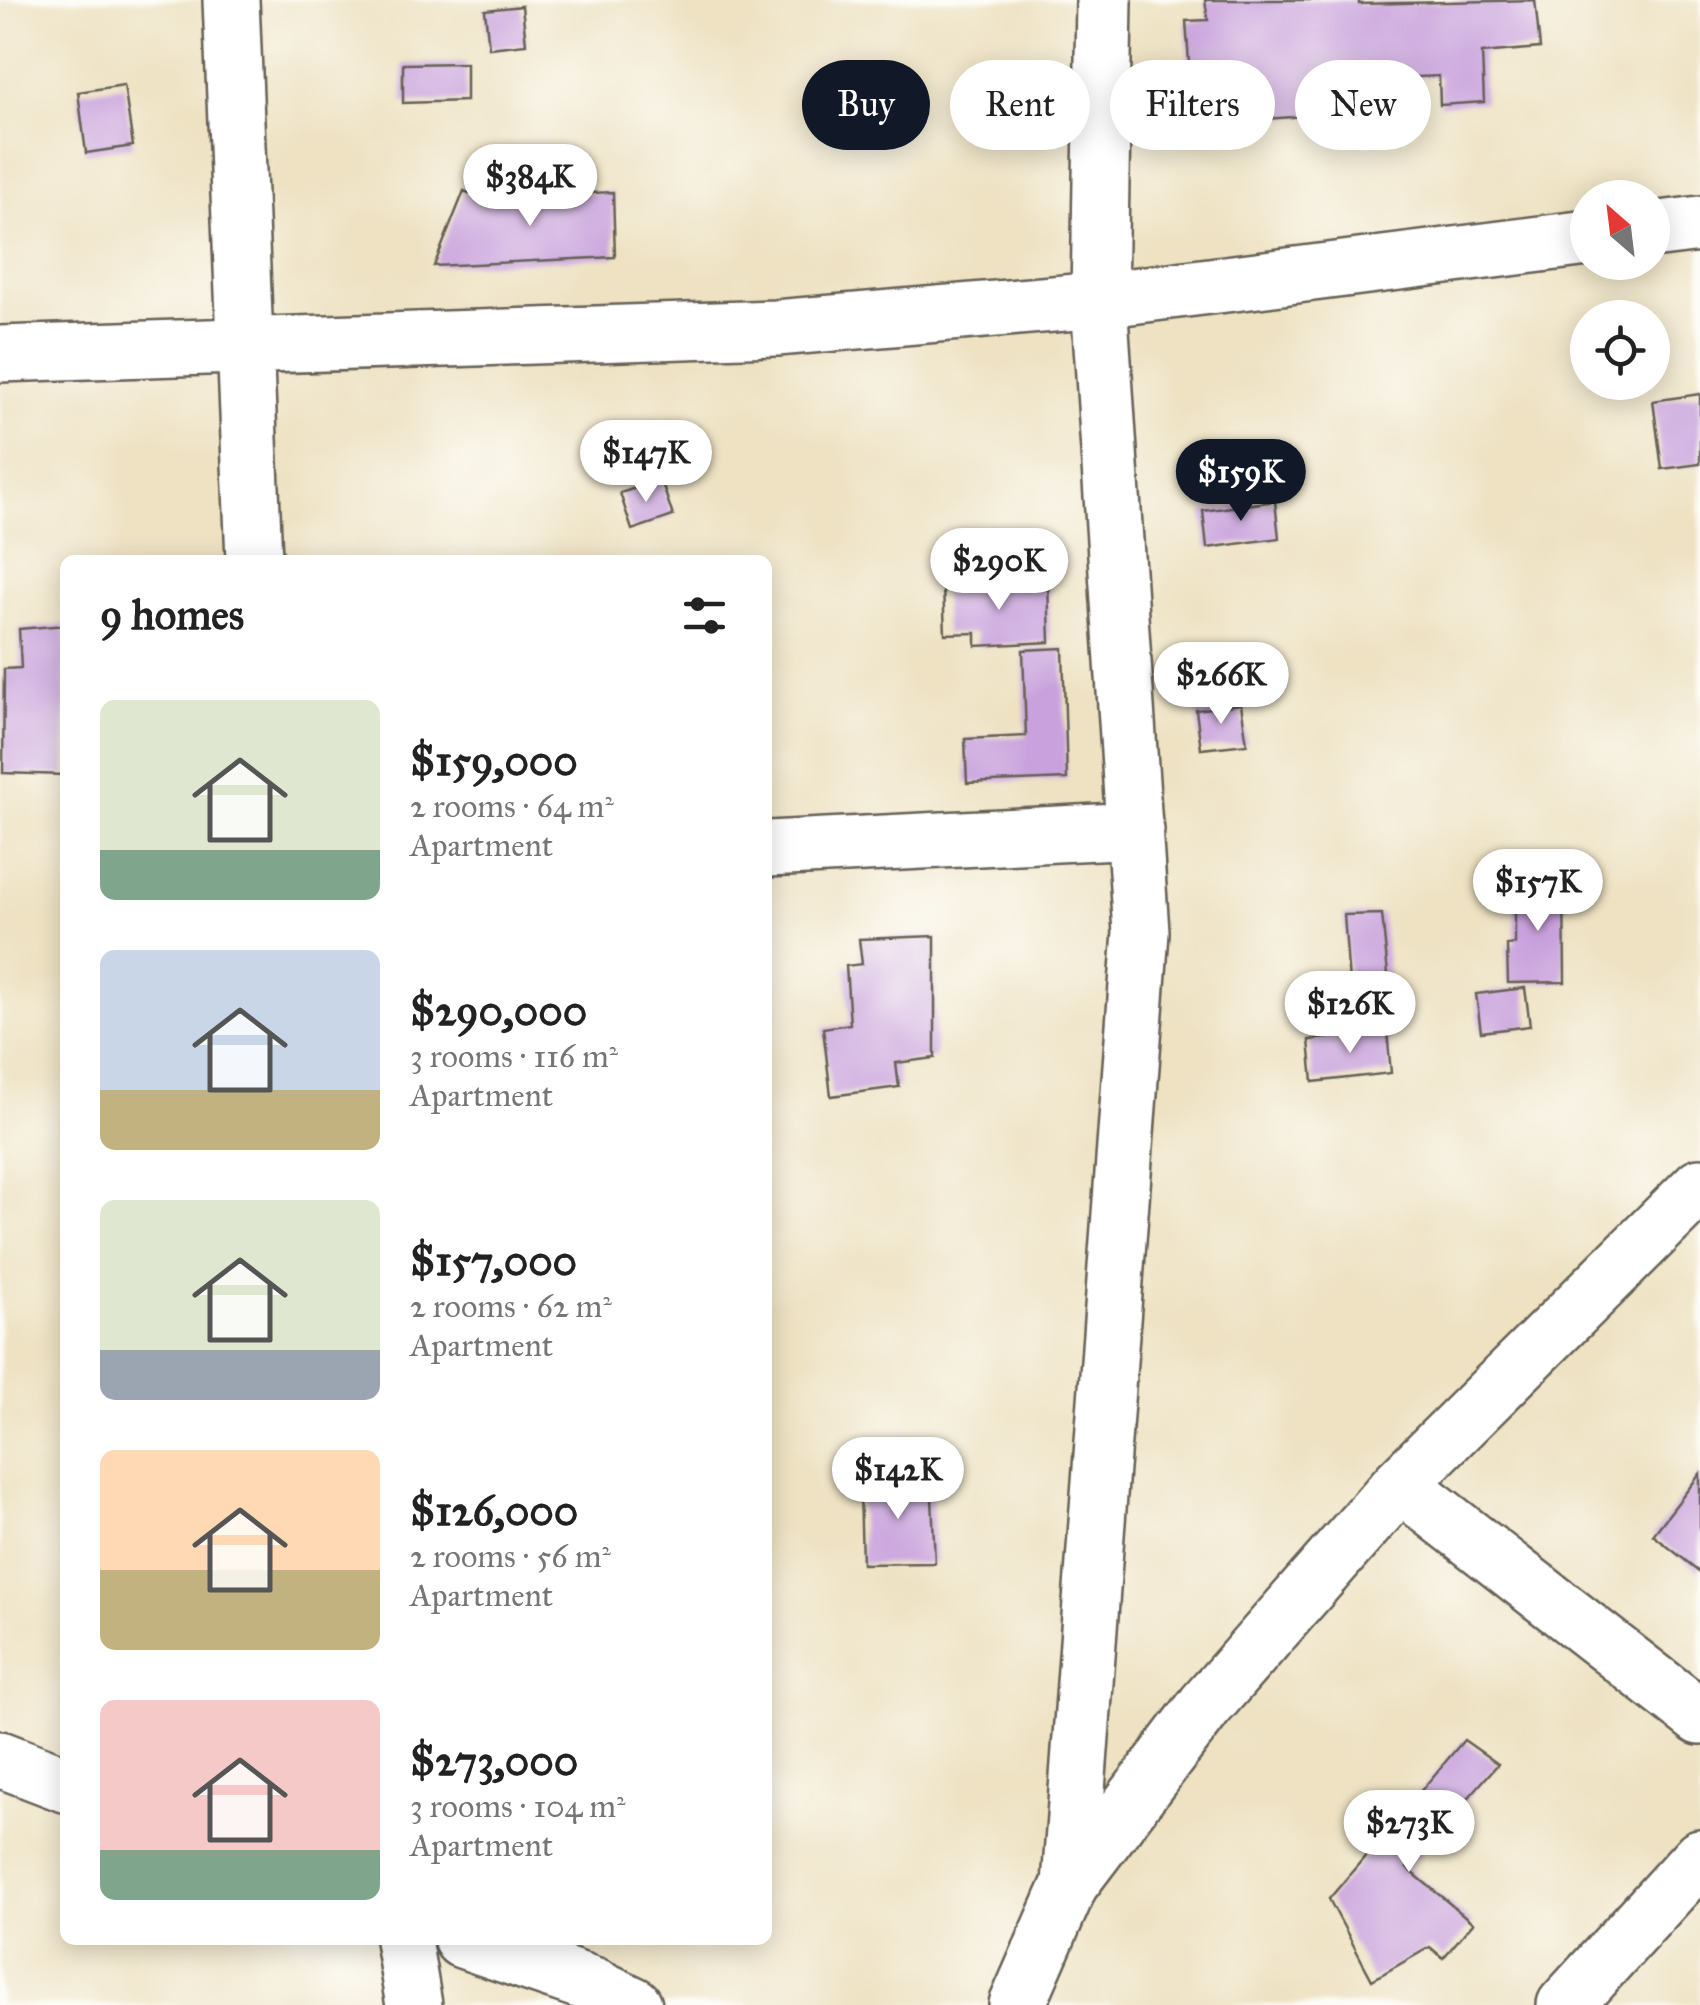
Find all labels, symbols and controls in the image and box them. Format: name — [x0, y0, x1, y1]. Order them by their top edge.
chip: Buy — [802, 60, 930, 150]
chip: Rent — [950, 60, 1090, 150]
chip: Filters — [1110, 60, 1275, 150]
chip: New — [1295, 60, 1431, 150]
pin: $384K — [460, 144, 600, 229]
text: $384K — [485, 157, 575, 196]
north arrow — [1570, 180, 1670, 280]
map controls — [1570, 180, 1670, 400]
button: locate — [1570, 300, 1670, 400]
pin: $147K — [576, 420, 716, 505]
text: $147K — [602, 433, 690, 472]
pin: $159K — [1171, 439, 1311, 524]
text: $159K — [1198, 452, 1284, 491]
pin: $290K — [929, 528, 1069, 613]
text: $290K — [952, 541, 1046, 580]
icon: filters — [677, 588, 732, 643]
text: 9 homes — [100, 589, 244, 641]
pin: $266K — [1151, 642, 1291, 727]
text: $266K — [1176, 655, 1266, 694]
text: $159,000 — [410, 735, 578, 787]
icon: home — [180, 740, 300, 860]
text: 2 rooms · 64 m² — [410, 787, 614, 826]
text: Apartment — [410, 826, 553, 865]
pin: $157K — [1468, 849, 1608, 934]
text: $157K — [1495, 862, 1581, 901]
pin: $126K — [1280, 971, 1420, 1056]
text: $126K — [1307, 984, 1393, 1023]
text: $290,000 — [410, 985, 587, 1037]
icon: home — [180, 990, 300, 1110]
text: 3 rooms · 116 m² — [410, 1037, 618, 1076]
text: Apartment — [410, 1076, 553, 1115]
text: $157,000 — [410, 1235, 577, 1287]
icon: home — [180, 1240, 300, 1360]
text: 2 rooms · 62 m² — [410, 1287, 612, 1326]
text: Apartment — [410, 1326, 553, 1365]
pin: $142K — [828, 1437, 968, 1522]
text: $142K — [854, 1450, 942, 1489]
text: $126,000 — [410, 1485, 578, 1537]
icon: home — [180, 1490, 300, 1610]
text: 2 rooms · 56 m² — [410, 1537, 611, 1576]
text: Apartment — [410, 1576, 553, 1615]
text: $273,000 — [410, 1735, 578, 1787]
icon: home — [180, 1740, 300, 1860]
text: 3 rooms · 104 m² — [410, 1787, 626, 1826]
pin: $273K — [1339, 1790, 1479, 1875]
text: $273K — [1366, 1803, 1452, 1842]
text: Apartment — [410, 1826, 553, 1865]

